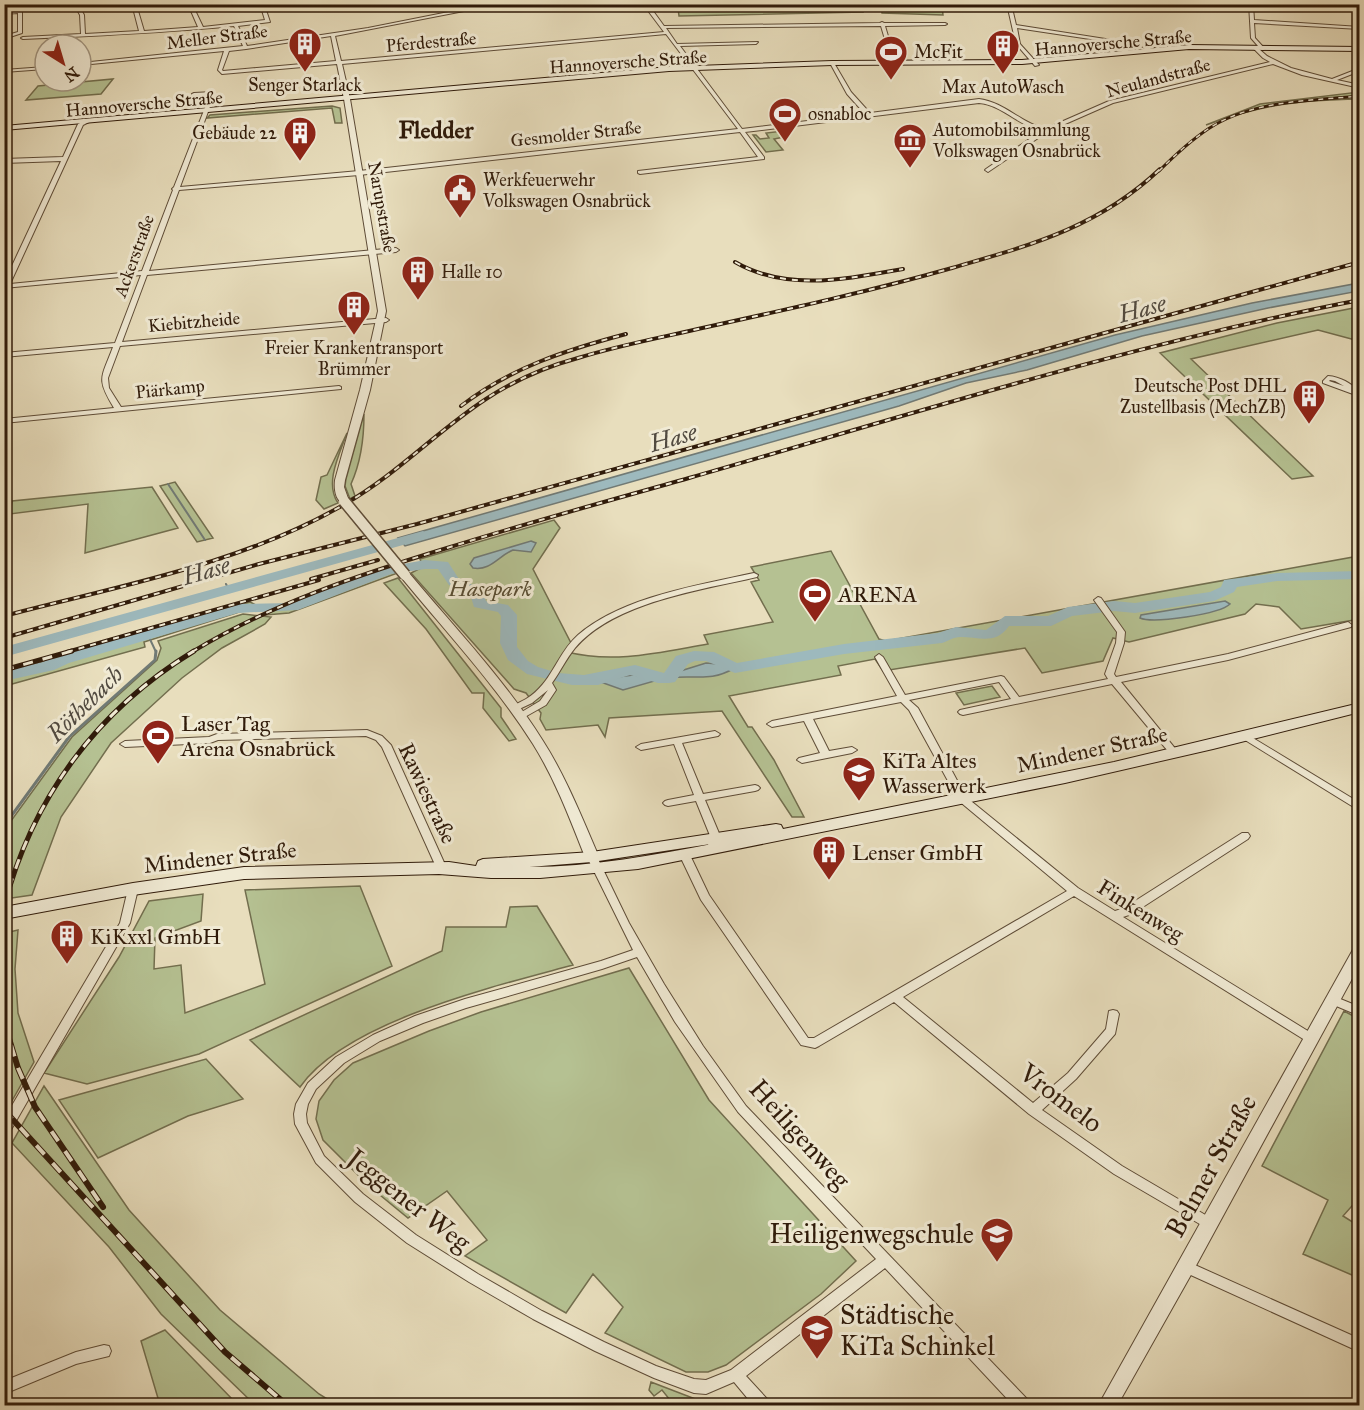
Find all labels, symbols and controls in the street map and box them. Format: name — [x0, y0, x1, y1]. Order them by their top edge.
street label: Meller Straße — [165, 20, 269, 54]
street label: Hannoversche Straße — [1033, 25, 1193, 61]
building icon: Senger Starlack — [287, 26, 323, 73]
street label: Pferdestraße — [385, 27, 477, 57]
building icon: Max AutoWasch — [985, 28, 1021, 75]
north arrow — [33, 33, 93, 93]
sports icon: McFit — [873, 34, 909, 81]
place label: McFit — [914, 41, 964, 63]
street label: Hannoversche Straße — [549, 46, 707, 78]
street label: Neulandstraße — [1103, 53, 1213, 103]
text: N — [60, 63, 83, 87]
place label: Senger Starlack — [248, 74, 362, 97]
place label: Max AutoWasch — [942, 76, 1064, 98]
street label: Hannoversche Straße — [64, 86, 224, 122]
sports icon: osnabloc — [767, 96, 803, 143]
place label: osnabloc — [808, 103, 872, 125]
building icon: Gebäude 22 — [282, 115, 318, 162]
district label: Fledder — [398, 115, 475, 145]
street label: Gesmolder Straße — [510, 116, 642, 152]
place label: Automobilsammlung Volkswagen Osnabrück — [932, 119, 1101, 163]
place label: Gebäude 22 — [192, 122, 277, 144]
museum icon: Automobilsammlung Volkswagen Osnabrück — [892, 122, 928, 169]
street label: Narupstraße — [363, 160, 401, 254]
place label: Werkfeuerwehr Volkswagen Osnabrück — [482, 169, 651, 213]
public building icon: Werkfeuerwehr Volkswagen Osnabrück — [442, 172, 478, 219]
street label: Ackerstraße — [109, 212, 159, 301]
building icon: Halle 10 — [400, 254, 436, 301]
place label: Halle 10 — [441, 261, 503, 283]
water label: Hase — [1114, 288, 1170, 330]
building icon: Freier Krankentransport Brümmer — [336, 289, 372, 336]
street label: Kiebitzheide — [147, 307, 241, 337]
place label: Freier Krankentransport Brümmer — [265, 337, 444, 380]
street label: Piärkamp — [134, 374, 206, 404]
place label: Deutsche Post DHL Zustellbasis (MechZB) — [1120, 375, 1287, 419]
building icon: Deutsche Post DHL Zustellbasis (MechZB) — [1291, 378, 1327, 425]
water label: Hase — [645, 417, 701, 459]
water label: Hase — [178, 550, 234, 592]
park label: Hasepark — [447, 575, 532, 602]
sports icon: ARENA — [797, 576, 833, 623]
place label: ARENA — [837, 581, 918, 608]
water label: Röthebach — [40, 659, 130, 749]
place label: Laser Tag Arena Osnabrück — [180, 710, 336, 762]
sports icon: Laser Tag Arena Osnabrück — [140, 718, 176, 765]
street label: Mindener Straße — [1014, 720, 1170, 779]
street label: Rawiestraße — [392, 739, 463, 848]
place label: KiTa Altes Wasserwerk — [882, 747, 987, 799]
school or university icon: KiTa Altes Wasserwerk — [841, 755, 877, 802]
building icon: Lenser GmbH — [811, 834, 847, 881]
street label: Mindener Straße — [142, 836, 298, 879]
place label: Lenser GmbH — [852, 839, 983, 866]
street label: Finkenweg — [1093, 873, 1190, 948]
building icon: KiKxxl GmbH — [49, 918, 85, 965]
place label: KiKxxl GmbH — [90, 923, 221, 950]
street label: Vromelo — [1012, 1055, 1109, 1139]
street label: Heiligenweg — [742, 1072, 858, 1196]
street label: Belmer Straße — [1158, 1089, 1263, 1243]
street label: Jeggener Weg — [338, 1139, 478, 1259]
school or university icon: Heiligenwegschule — [979, 1216, 1015, 1263]
place label: Heiligenwegschule — [769, 1217, 974, 1251]
place label: Städtische KiTa Schinkel — [840, 1298, 996, 1362]
school or university icon: Städtische KiTa Schinkel — [799, 1313, 835, 1360]

